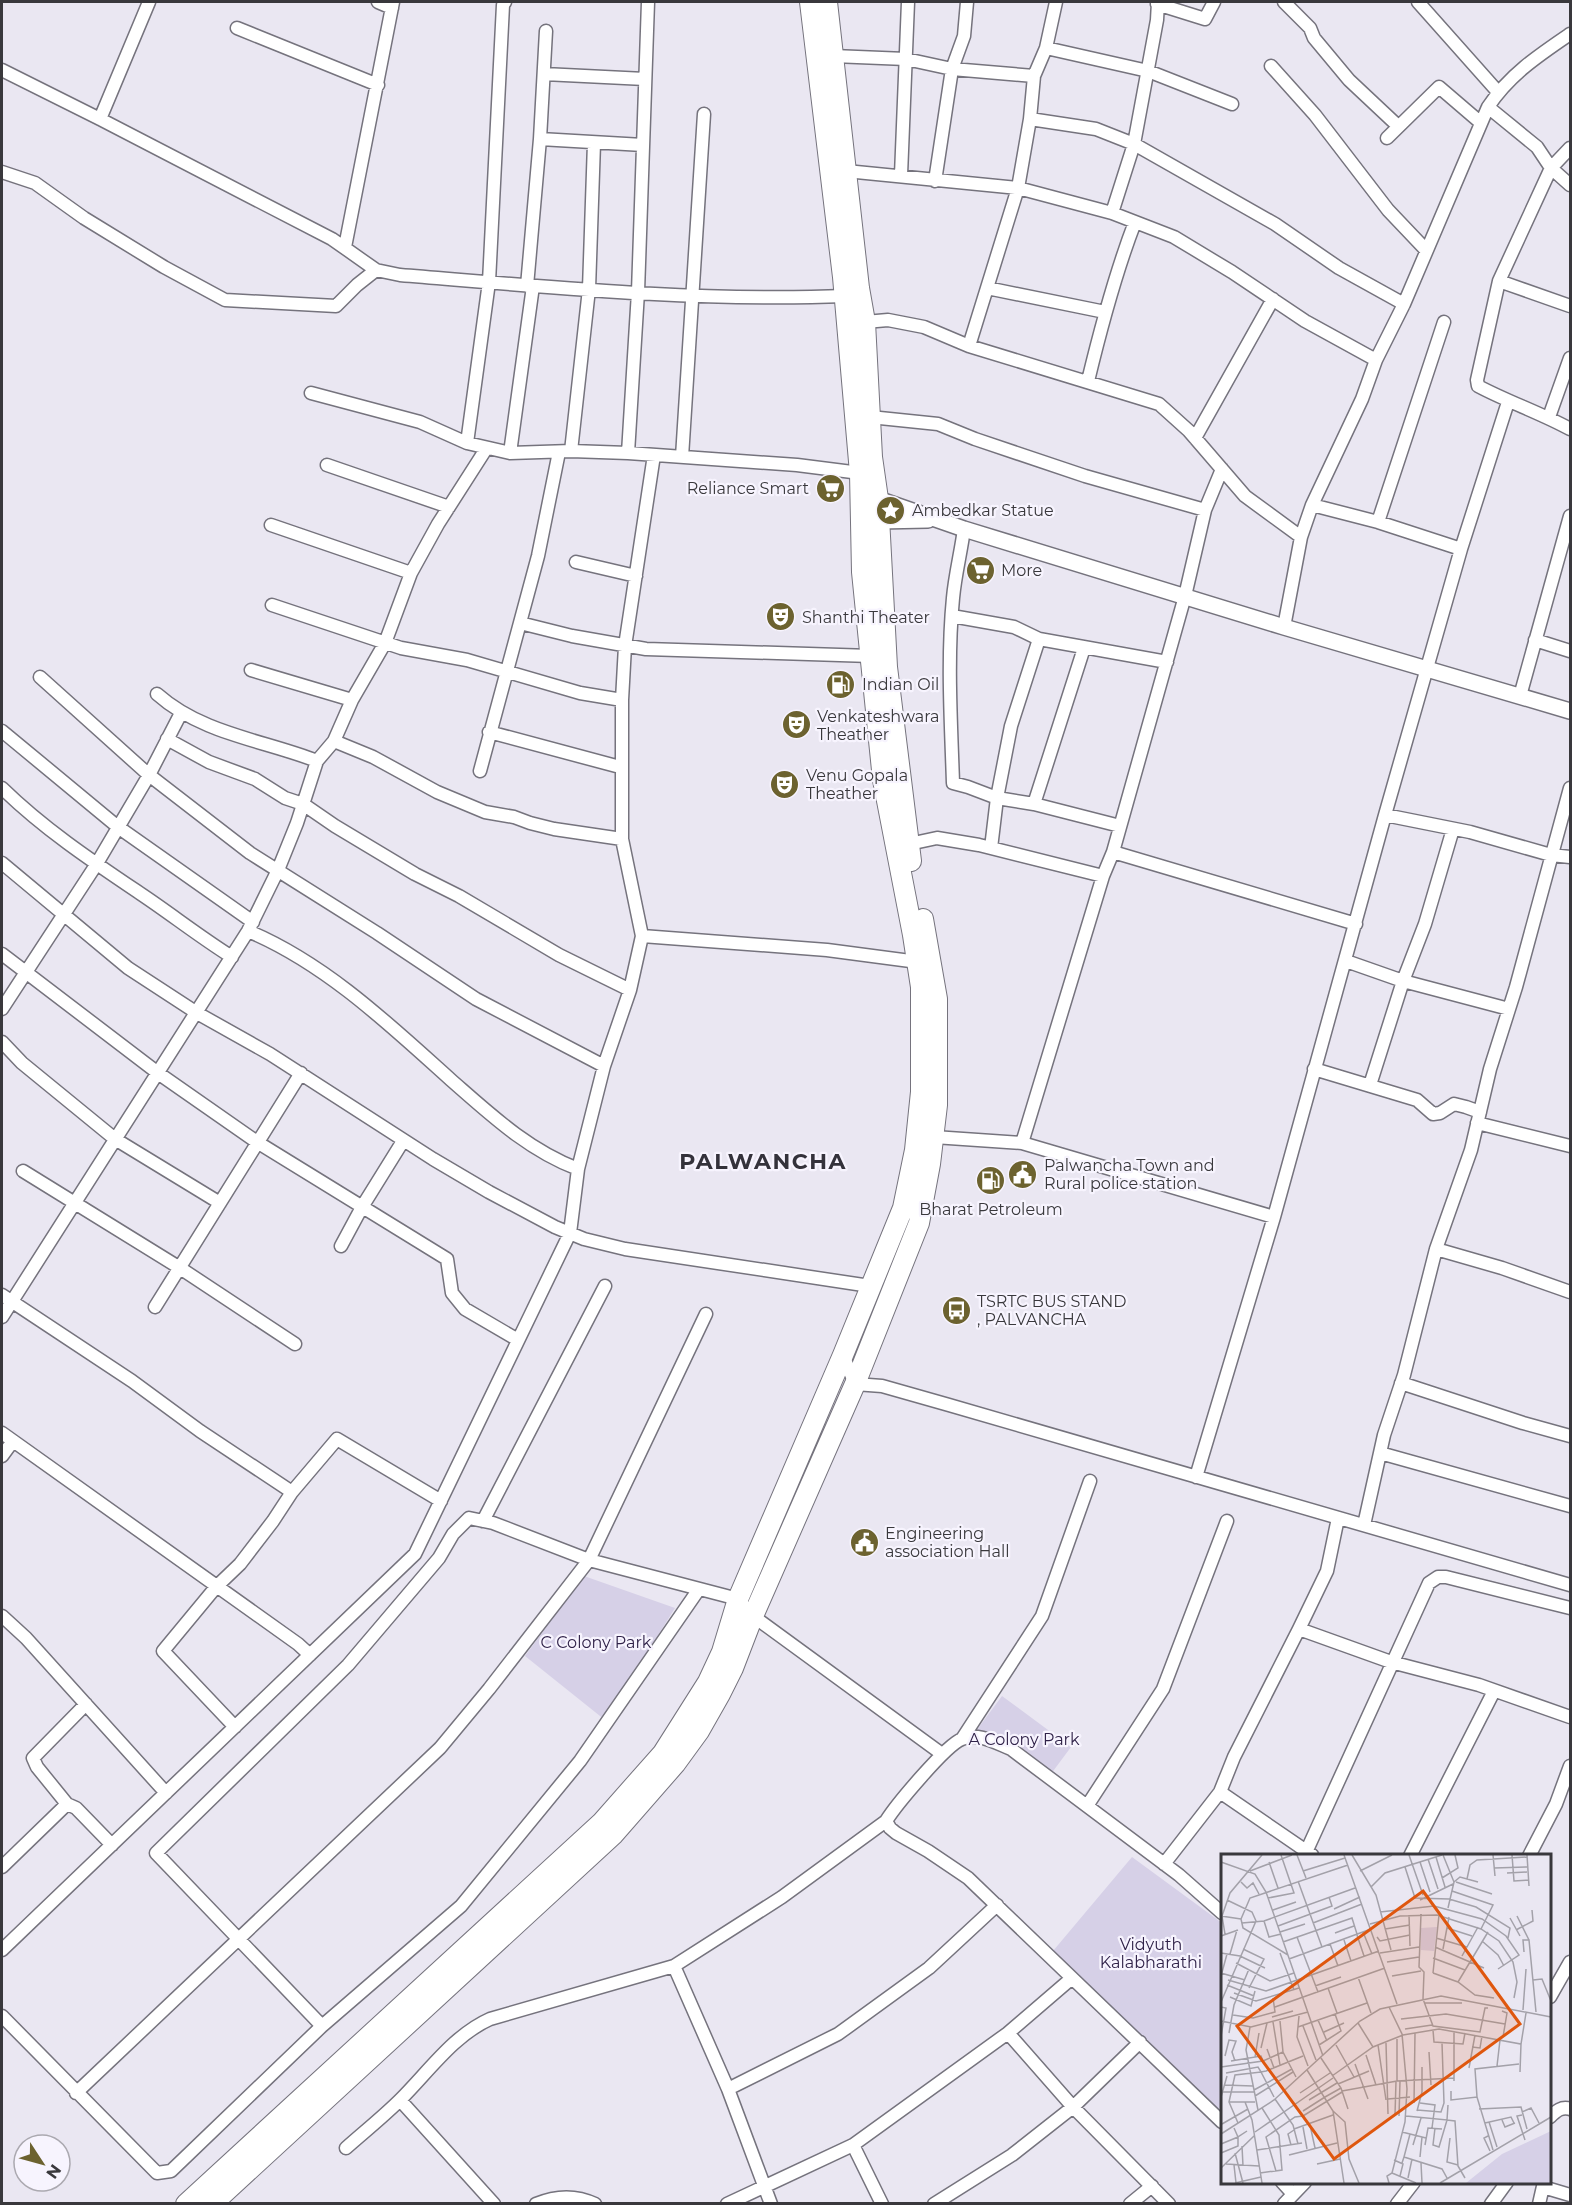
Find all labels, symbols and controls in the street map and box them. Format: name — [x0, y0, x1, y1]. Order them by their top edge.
supermarket icon: Reliance Smart — [814, 472, 846, 504]
place label: Reliance Smart — [687, 479, 809, 498]
place icon: Ambedkar Statue — [875, 494, 907, 526]
place label: Ambedkar Statue — [912, 501, 1054, 520]
supermarket icon: More — [964, 554, 996, 586]
place label: More — [1001, 561, 1042, 580]
theatre icon: Shanthi Theater — [765, 601, 797, 633]
place label: Shanthi Theater — [802, 608, 930, 627]
fuel station icon: Indian Oil — [825, 668, 857, 700]
place label: Indian Oil — [862, 675, 939, 694]
place label: Venkateshwara Theather — [817, 707, 939, 744]
theatre icon: Venkateshwara Theather — [780, 709, 812, 741]
place label: Venu Gopala Theather — [806, 766, 908, 803]
theatre icon: Venu Gopala Theather — [769, 768, 801, 800]
district label: PALWANCHA — [679, 1148, 847, 1175]
place label: Palwancha Town and Rural police station — [1044, 1156, 1215, 1193]
public building icon: Palwancha Town and Rural police station — [1007, 1158, 1039, 1190]
fuel station icon: Bharat Petroleum — [975, 1165, 1007, 1197]
place label: Bharat Petroleum — [919, 1200, 1063, 1219]
place label: TSRTC BUS STAND , PALVANCHA — [977, 1292, 1127, 1329]
bus stop icon: TSRTC BUS STAND , PALVANCHA — [940, 1294, 972, 1326]
place label: Engineering association Hall — [885, 1524, 1010, 1561]
public building icon: Engineering association Hall — [848, 1526, 880, 1558]
park label: C Colony Park — [541, 1633, 652, 1652]
park label: A Colony Park — [969, 1730, 1080, 1749]
inset map — [1221, 1854, 1551, 2184]
park label: Vidyuth Kalabharathi — [1100, 1935, 1202, 1972]
north arrow — [12, 2133, 72, 2193]
text: N — [42, 2161, 65, 2182]

